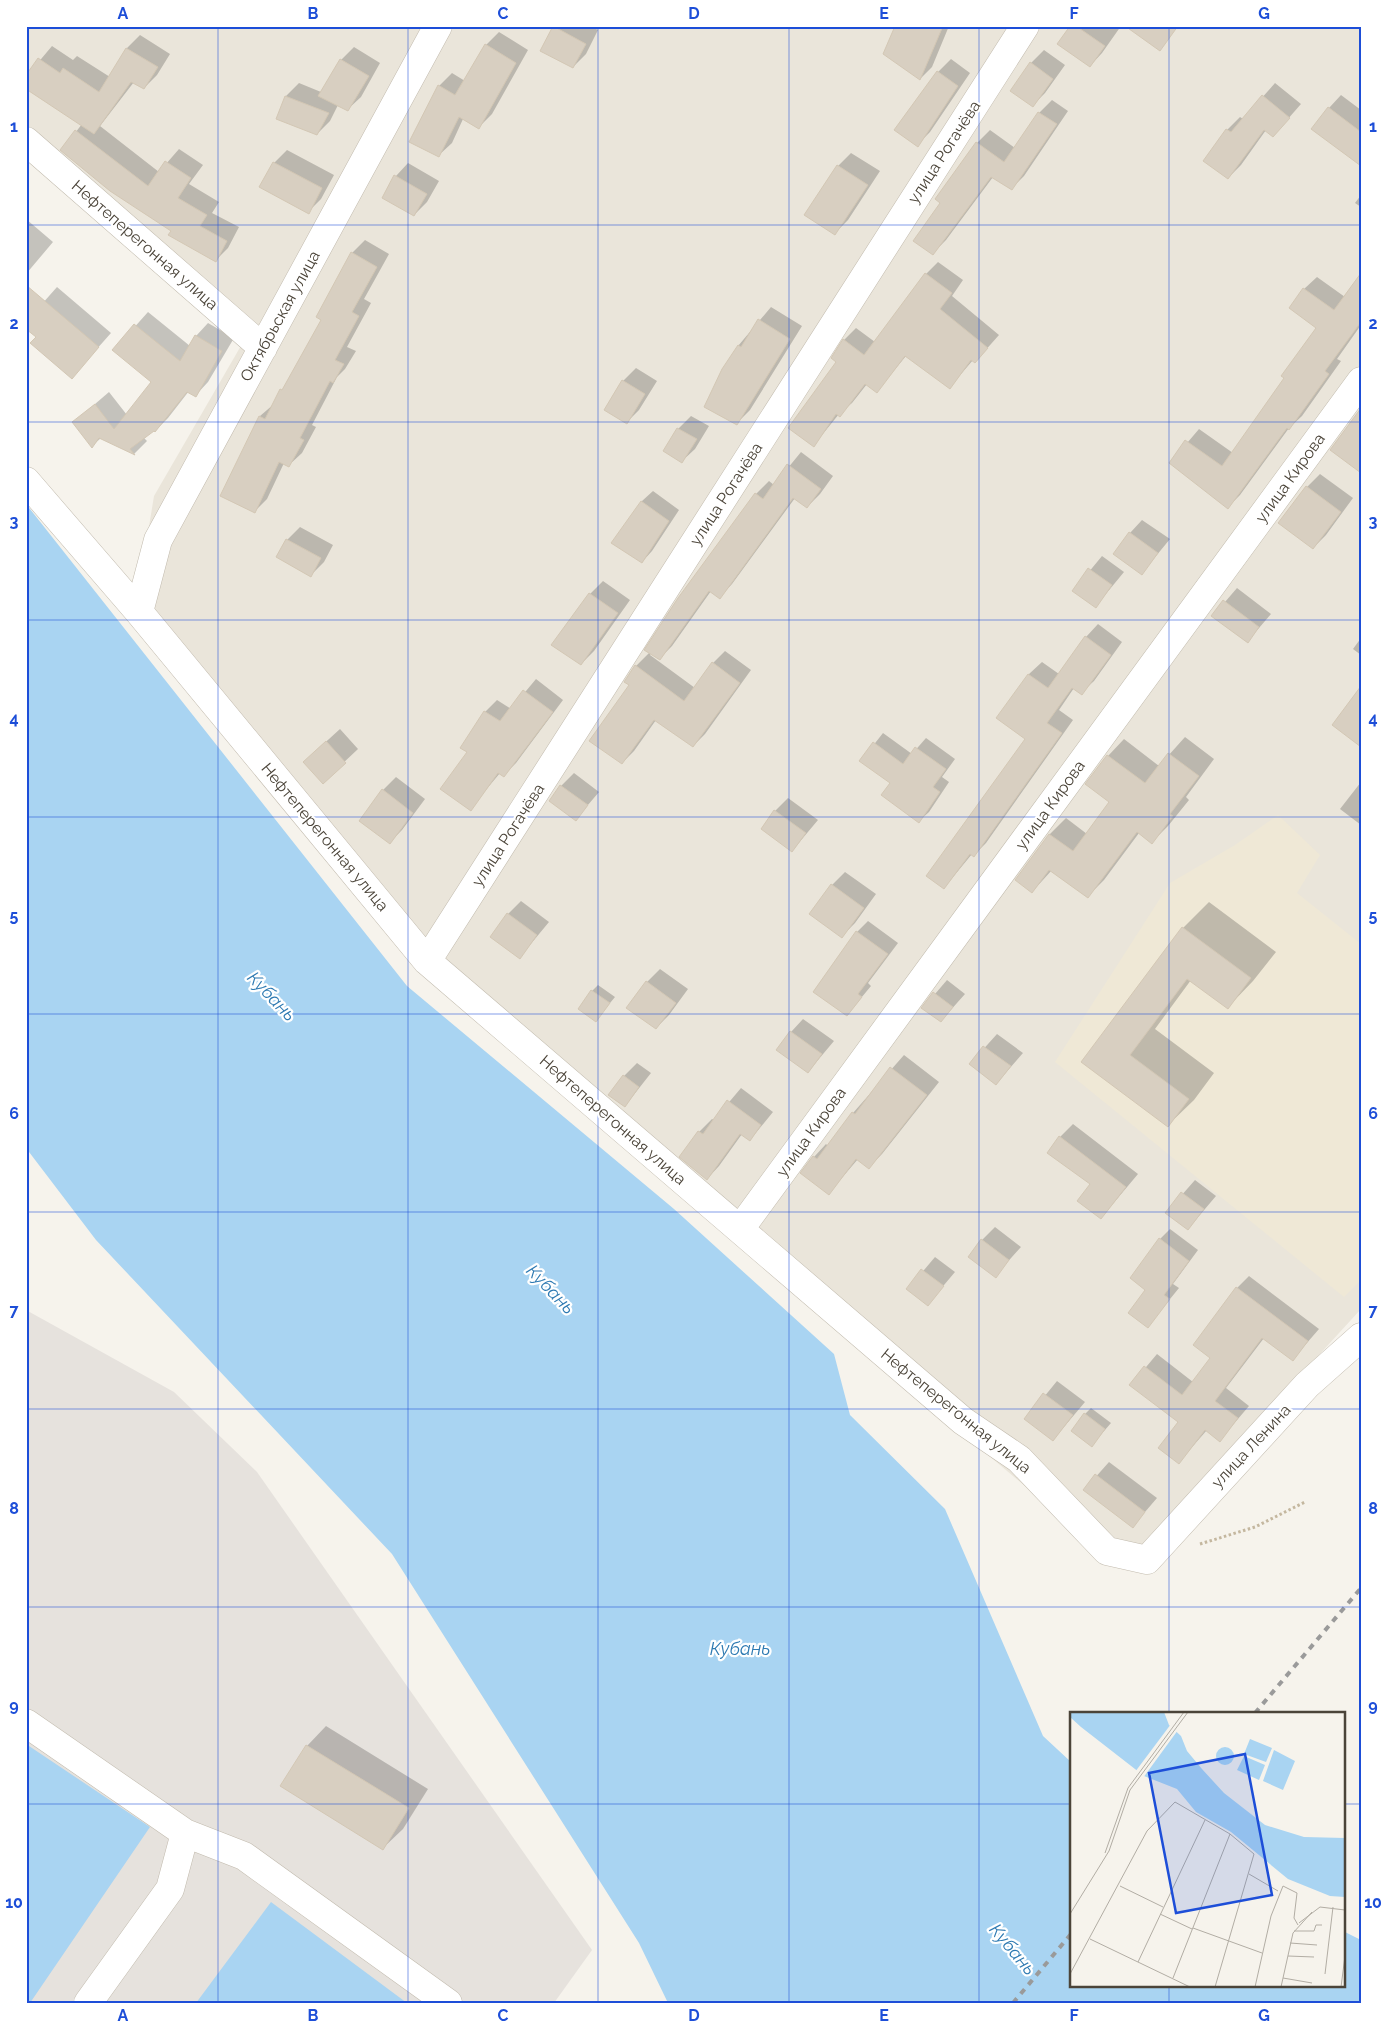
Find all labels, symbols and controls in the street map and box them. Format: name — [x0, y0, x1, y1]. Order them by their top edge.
text: A — [118, 4, 129, 23]
text: B — [308, 4, 319, 23]
text: C — [498, 4, 509, 23]
text: D — [688, 4, 700, 23]
text: E — [879, 4, 889, 23]
text: F — [1069, 4, 1079, 23]
text: G — [1258, 4, 1270, 23]
street label: улица Рогачёва — [904, 97, 984, 207]
text: 1 — [10, 117, 18, 136]
text: 1 — [1369, 117, 1377, 136]
street label: Нефтеперегонная улица — [68, 176, 222, 314]
street label: Октябрьская улица — [236, 247, 324, 385]
text: 2 — [9, 314, 19, 333]
text: 2 — [1368, 314, 1378, 333]
street label: улица Кирова — [1251, 430, 1329, 526]
street label: улица Рогачёва — [686, 439, 766, 549]
text: 3 — [10, 512, 19, 531]
text: 3 — [1369, 512, 1378, 531]
text: 4 — [9, 709, 19, 728]
text: 4 — [1368, 709, 1378, 728]
street label: улица Кирова — [1011, 757, 1089, 853]
street label: Нефтеперегонная улица — [257, 759, 393, 915]
street label: улица Рогачёва — [468, 780, 548, 890]
text: 5 — [10, 906, 19, 925]
text: 5 — [1369, 906, 1378, 925]
water label: Кубань — [243, 967, 301, 1025]
street label: Нефтеперегонная улица — [536, 1051, 690, 1189]
street label: улица Кирова — [772, 1084, 850, 1180]
text: 6 — [9, 1104, 19, 1123]
text: 6 — [1368, 1104, 1378, 1123]
water label: Кубань — [522, 1260, 580, 1318]
text: 7 — [10, 1301, 19, 1320]
text: 7 — [1369, 1301, 1378, 1320]
street label: Нефтеперегонная улица — [877, 1345, 1035, 1477]
street label: улица Ленина — [1207, 1400, 1295, 1492]
text: 8 — [9, 1499, 19, 1518]
text: 8 — [1368, 1499, 1378, 1518]
water label: Кубань — [710, 1638, 770, 1659]
text: 9 — [9, 1696, 19, 1715]
text: 9 — [1368, 1696, 1378, 1715]
inset map — [1070, 1712, 1344, 1986]
text: 10 — [5, 1893, 23, 1912]
text: 10 — [1364, 1893, 1382, 1912]
water label: Кубань — [985, 1919, 1041, 1979]
text: A — [118, 2006, 129, 2025]
text: B — [308, 2006, 319, 2025]
text: C — [498, 2006, 509, 2025]
text: D — [688, 2006, 700, 2025]
text: E — [879, 2006, 889, 2025]
text: F — [1069, 2006, 1079, 2025]
text: G — [1258, 2006, 1270, 2025]

